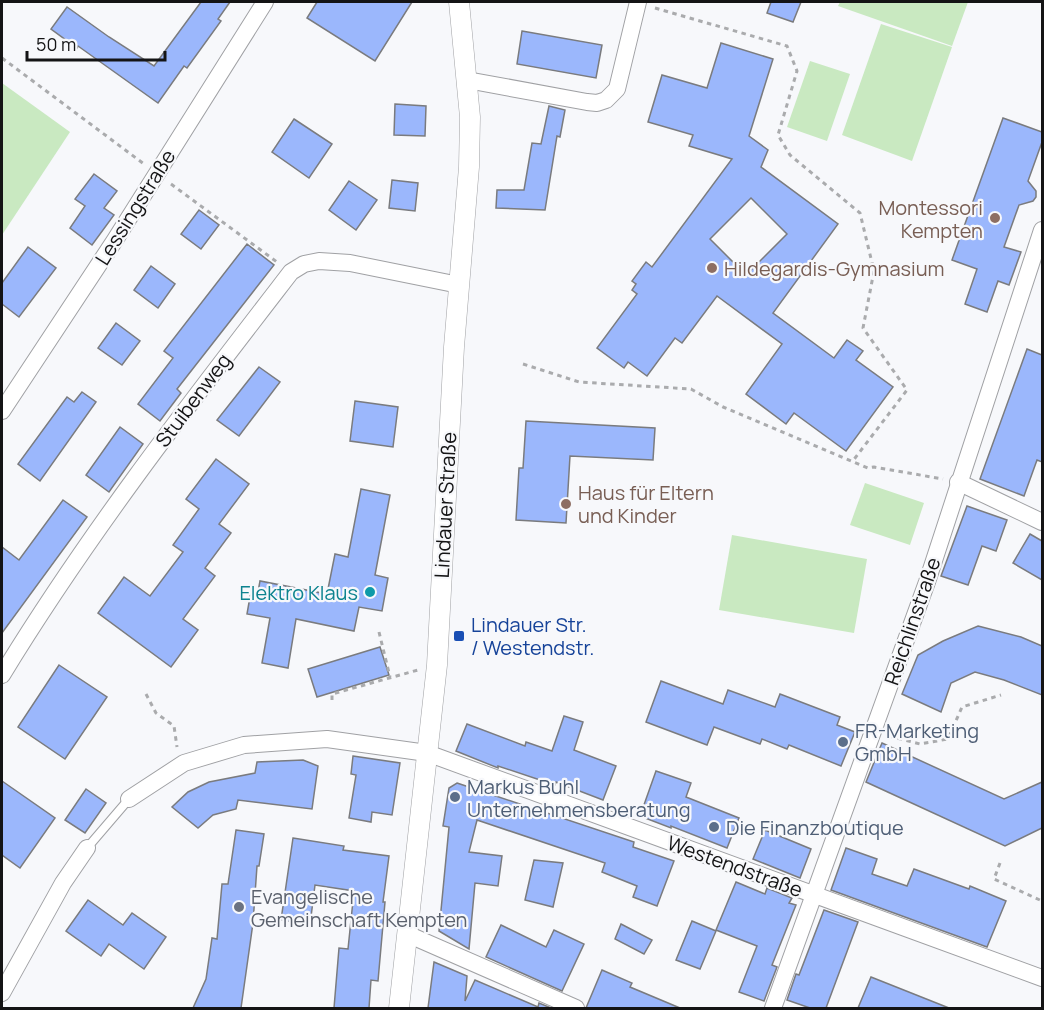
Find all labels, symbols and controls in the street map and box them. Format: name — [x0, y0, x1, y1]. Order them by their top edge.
scale bar — [27, 24, 165, 62]
text: 50 m — [36, 32, 76, 56]
street label: Lessingstraße — [89, 144, 181, 270]
place label: Montessori Kempten — [878, 194, 983, 244]
marker: Montessori Kempten — [988, 211, 1002, 225]
place label: Hildegardis-Gymnasium — [724, 255, 945, 282]
marker: Hildegardis-Gymnasium — [705, 261, 719, 275]
street label: Stuibenweg — [149, 348, 237, 452]
street label: Lindauer Straße — [428, 431, 462, 579]
place label: Haus für Eltern und Kinder — [578, 479, 714, 529]
marker: Haus für Eltern und Kinder — [559, 497, 573, 511]
street label: Reichlinstraße — [878, 554, 946, 688]
place label: Elektro Klaus — [239, 579, 358, 606]
marker: Elektro Klaus — [363, 585, 377, 599]
place label: Lindauer Str. / Westendstr. — [471, 611, 594, 661]
marker: Lindauer Str. / Westendstr. — [452, 629, 466, 643]
place label: FR-Marketing GmbH — [855, 717, 979, 767]
marker: FR-Marketing GmbH — [836, 735, 850, 749]
place label: Markus Buhl Unternehmensberatung — [467, 773, 691, 823]
marker: Markus Buhl Unternehmensberatung — [448, 790, 462, 804]
place label: Die Finanzboutique — [726, 814, 904, 841]
marker: Die Finanzboutique — [707, 820, 721, 834]
street label: Westendstraße — [663, 829, 807, 903]
place label: Evangelische Gemeinschaft Kempten — [251, 883, 467, 933]
marker: Evangelische Gemeinschaft Kempten — [232, 900, 246, 914]

